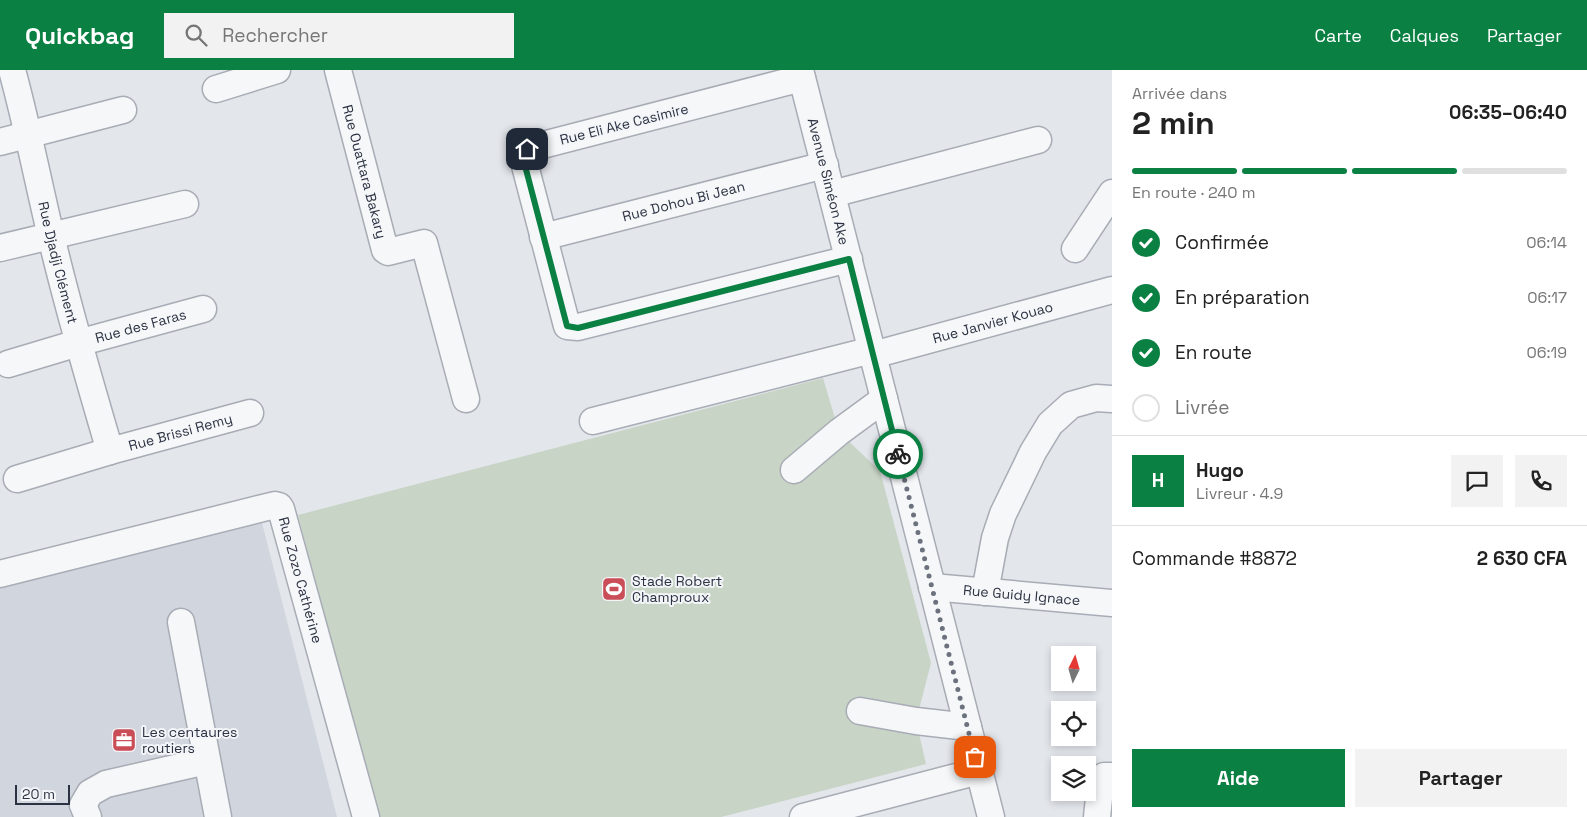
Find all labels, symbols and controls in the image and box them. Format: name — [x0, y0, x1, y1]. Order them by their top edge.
search box — [164, 13, 514, 58]
text: Quickbag — [25, 20, 134, 51]
icon: search — [182, 21, 210, 49]
text: Rechercher — [222, 23, 328, 48]
text: Carte — [1315, 24, 1362, 47]
text: Calques — [1390, 24, 1459, 47]
text: Partager — [1487, 24, 1562, 47]
text: Arrivée dans — [1132, 83, 1227, 104]
street label: Rue Eli Ake Casimire — [558, 99, 690, 149]
text: 06:35–06:40 — [1449, 100, 1567, 125]
street label: Rue Ouattara Bakary — [338, 103, 391, 240]
text: 2 min — [1132, 103, 1215, 143]
street label: Avenue Siméon Ake — [804, 116, 853, 247]
pin — [506, 128, 548, 170]
icon: home — [513, 135, 541, 163]
street label: Rue Dohou Bi Jean — [620, 177, 747, 225]
text: En route · 240 m — [1132, 182, 1255, 203]
street label: Rue Djadji Clément — [34, 200, 82, 326]
icon: check — [1132, 229, 1160, 257]
text: Confirmée — [1175, 230, 1269, 255]
text: 06:14 — [1526, 232, 1567, 253]
icon: check — [1132, 284, 1160, 312]
text: En préparation — [1175, 285, 1310, 310]
text: 06:17 — [1527, 287, 1567, 308]
street label: Rue Janvier Kouao — [930, 298, 1055, 347]
street label: Rue des Faras — [93, 305, 188, 347]
icon: check — [1132, 339, 1160, 367]
text: En route — [1175, 340, 1252, 365]
text: 06:19 — [1526, 342, 1567, 363]
text: Livrée — [1175, 395, 1230, 420]
street label: Rue Brissi Remy — [126, 409, 234, 455]
courier — [873, 429, 923, 479]
icon: bike — [884, 440, 912, 468]
button: chat — [1451, 455, 1503, 507]
button: phone — [1515, 455, 1567, 507]
text: Hugo — [1196, 458, 1244, 483]
text: H — [1152, 468, 1164, 493]
text: Livreur · 4.9 — [1196, 483, 1283, 504]
street label: Rue Zozo Cathérine — [275, 515, 327, 645]
text: Commande #8872 — [1132, 546, 1297, 571]
text: 2 630 CFA — [1477, 546, 1567, 571]
place label: Stade Robert Champroux — [632, 572, 722, 606]
sports icon: Stade Robert Champroux — [601, 576, 627, 602]
street label: Rue Guidy Ignace — [962, 581, 1081, 609]
north arrow — [1051, 646, 1096, 691]
map controls — [1051, 646, 1096, 801]
button: locate — [1051, 701, 1096, 746]
place label: Les centaures routiers — [142, 723, 237, 757]
office icon: Les centaures routiers — [111, 727, 137, 753]
pin — [954, 736, 996, 778]
icon: bag — [961, 743, 989, 771]
button: Aide — [1132, 749, 1345, 807]
button: Partager — [1355, 749, 1567, 807]
button: layers — [1051, 756, 1096, 801]
scale bar — [15, 782, 70, 805]
text: 20 m — [22, 785, 55, 803]

